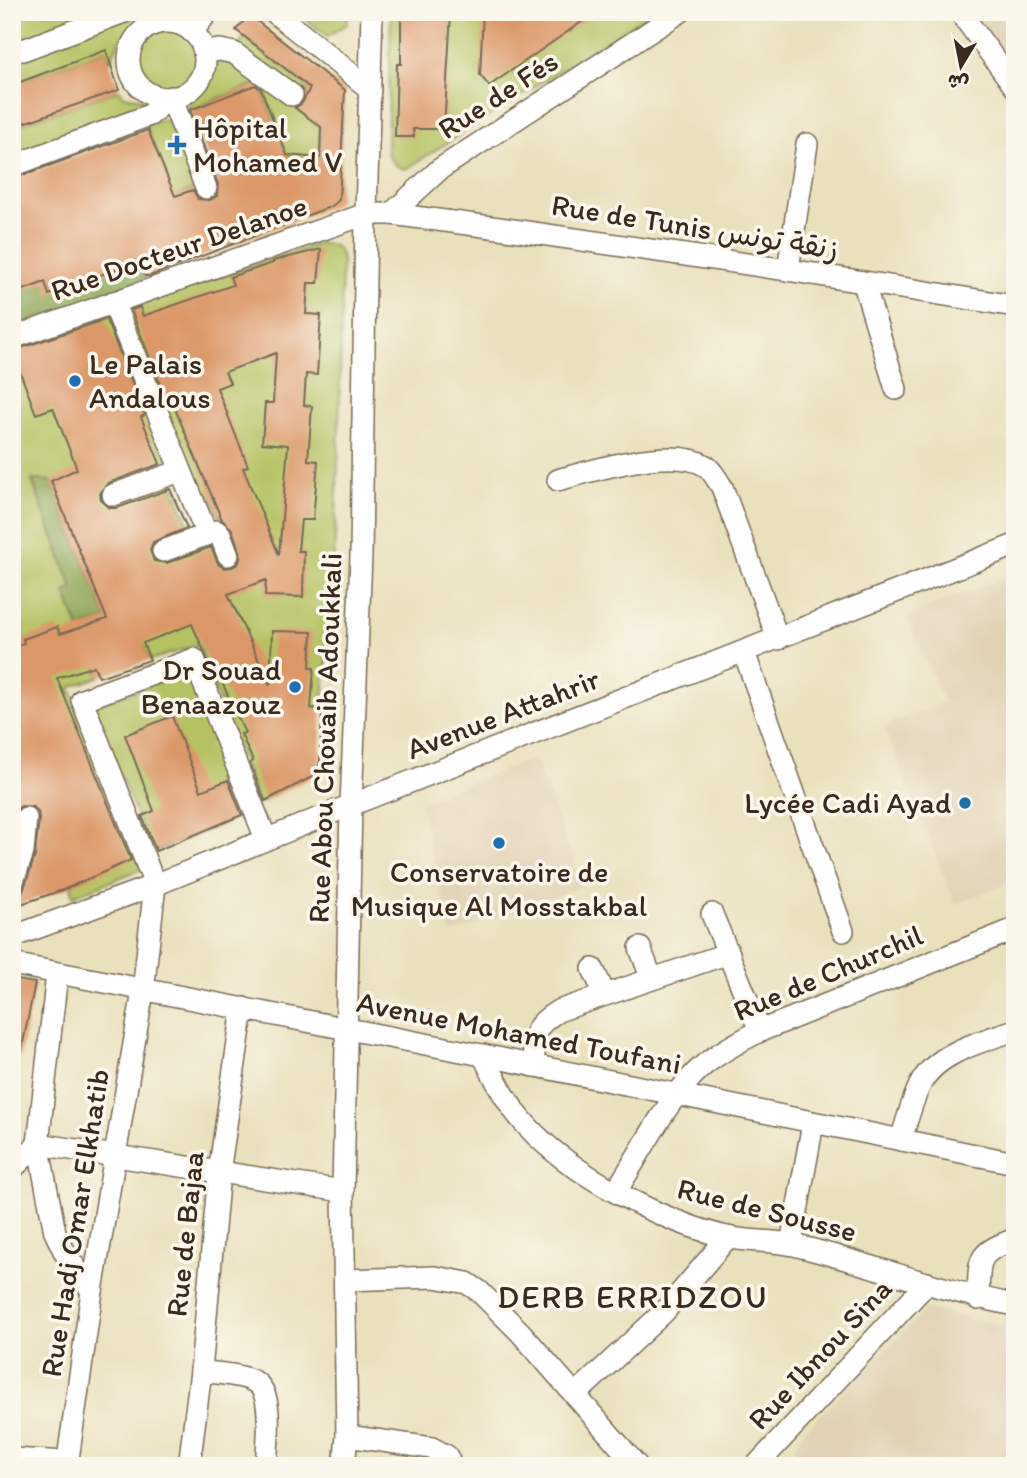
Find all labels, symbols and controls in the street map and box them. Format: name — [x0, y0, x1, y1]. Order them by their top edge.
north arrow — [926, 32, 996, 102]
street label: Rue de Fés — [431, 42, 565, 147]
text: ش — [946, 69, 970, 95]
place label: Hôpital Mohamed V — [193, 109, 343, 180]
marker: Hôpital Mohamed V — [167, 135, 187, 155]
street label: Rue Docteur Delanoe — [46, 186, 312, 309]
street label: Rue de Tunis زنقة تونس — [549, 186, 841, 267]
place label: Le Palais Andalous — [89, 345, 211, 416]
marker: Le Palais Andalous — [67, 373, 83, 389]
street label: Rue Abou Chouaib Adoukkali — [300, 552, 349, 924]
place label: Dr Souad Benaazouz — [141, 651, 281, 722]
street label: Avenue Attahrir — [401, 660, 605, 767]
marker: Dr Souad Benaazouz — [287, 679, 303, 695]
place label: Lycée Cadi Ayad — [744, 784, 951, 821]
marker: Lycée Cadi Ayad — [957, 795, 973, 811]
marker: Conservatoire de Musique Al Mosstakbal — [491, 835, 507, 851]
place label: Conservatoire de Musique Al Mosstakbal — [351, 853, 648, 924]
street label: Rue de Churchil — [728, 916, 929, 1029]
street label: Avenue Mohamed Toufani — [354, 983, 685, 1082]
street label: Rue Hadj Omar Elkhatib — [32, 1066, 117, 1380]
street label: Rue de Bajaa — [157, 1149, 212, 1319]
street label: Rue de Sousse — [674, 1169, 861, 1250]
street label: Rue Ibnou Sina — [740, 1270, 900, 1437]
district label: DERB ERRIDZOU — [497, 1277, 769, 1316]

